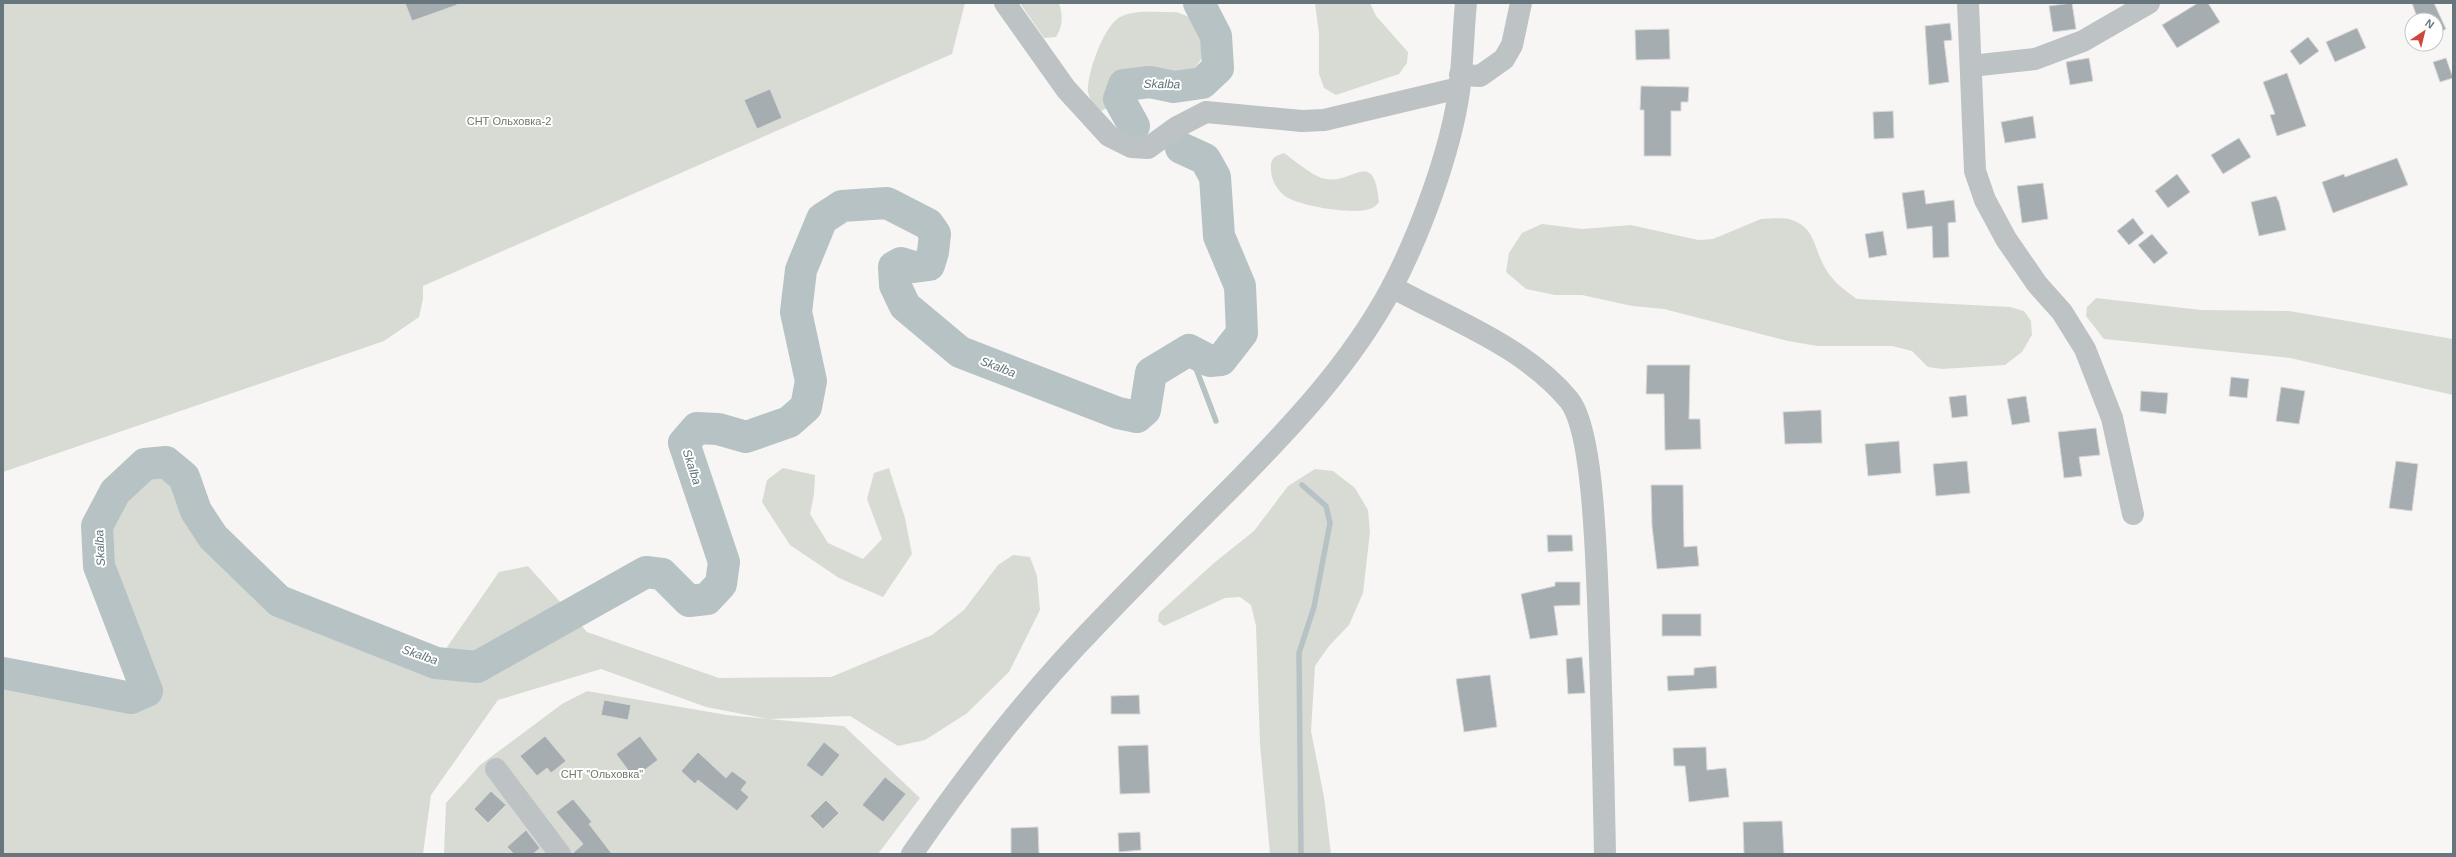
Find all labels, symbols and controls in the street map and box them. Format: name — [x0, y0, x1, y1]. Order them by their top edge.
north arrow — [2404, 12, 2444, 52]
text: N — [2423, 17, 2436, 31]
water label: Skalba — [1144, 77, 1181, 91]
park label: СНТ Ольховка-2 — [467, 115, 551, 127]
water label: Skalba — [978, 354, 1018, 380]
water label: Skalba — [680, 447, 704, 487]
water label: Skalba — [92, 529, 108, 567]
water label: Skalba — [400, 642, 440, 668]
park label: СНТ "Ольховка" — [561, 768, 643, 780]

